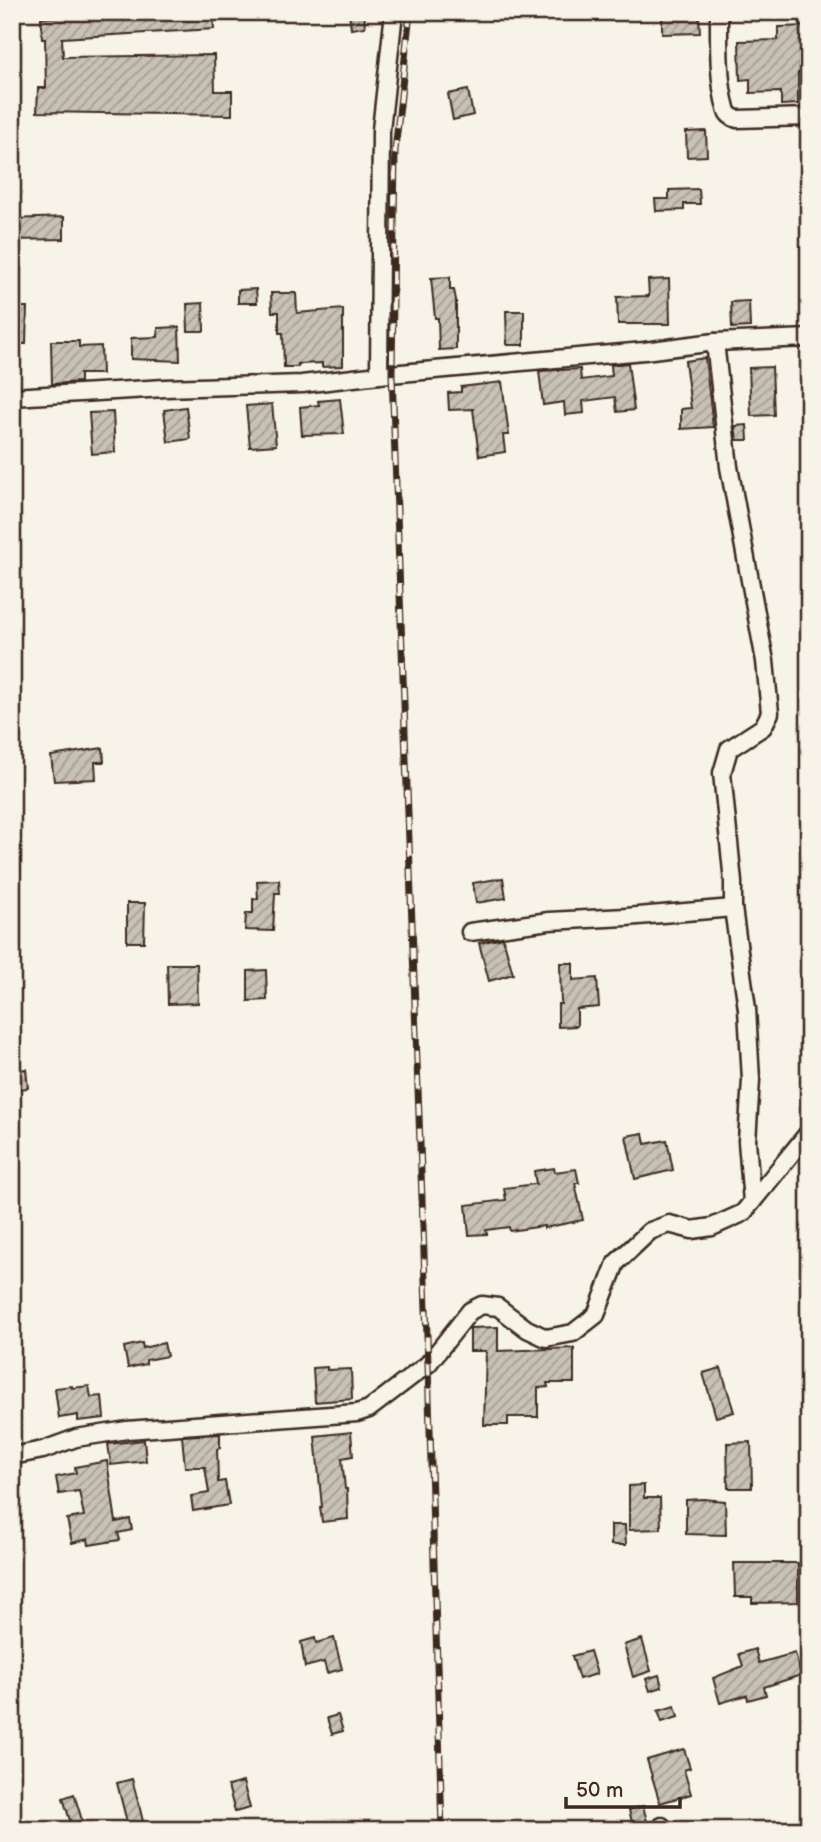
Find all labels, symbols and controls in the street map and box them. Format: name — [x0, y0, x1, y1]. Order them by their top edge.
scale bar — [566, 1765, 679, 1809]
text: 50 m — [576, 1778, 623, 1803]

